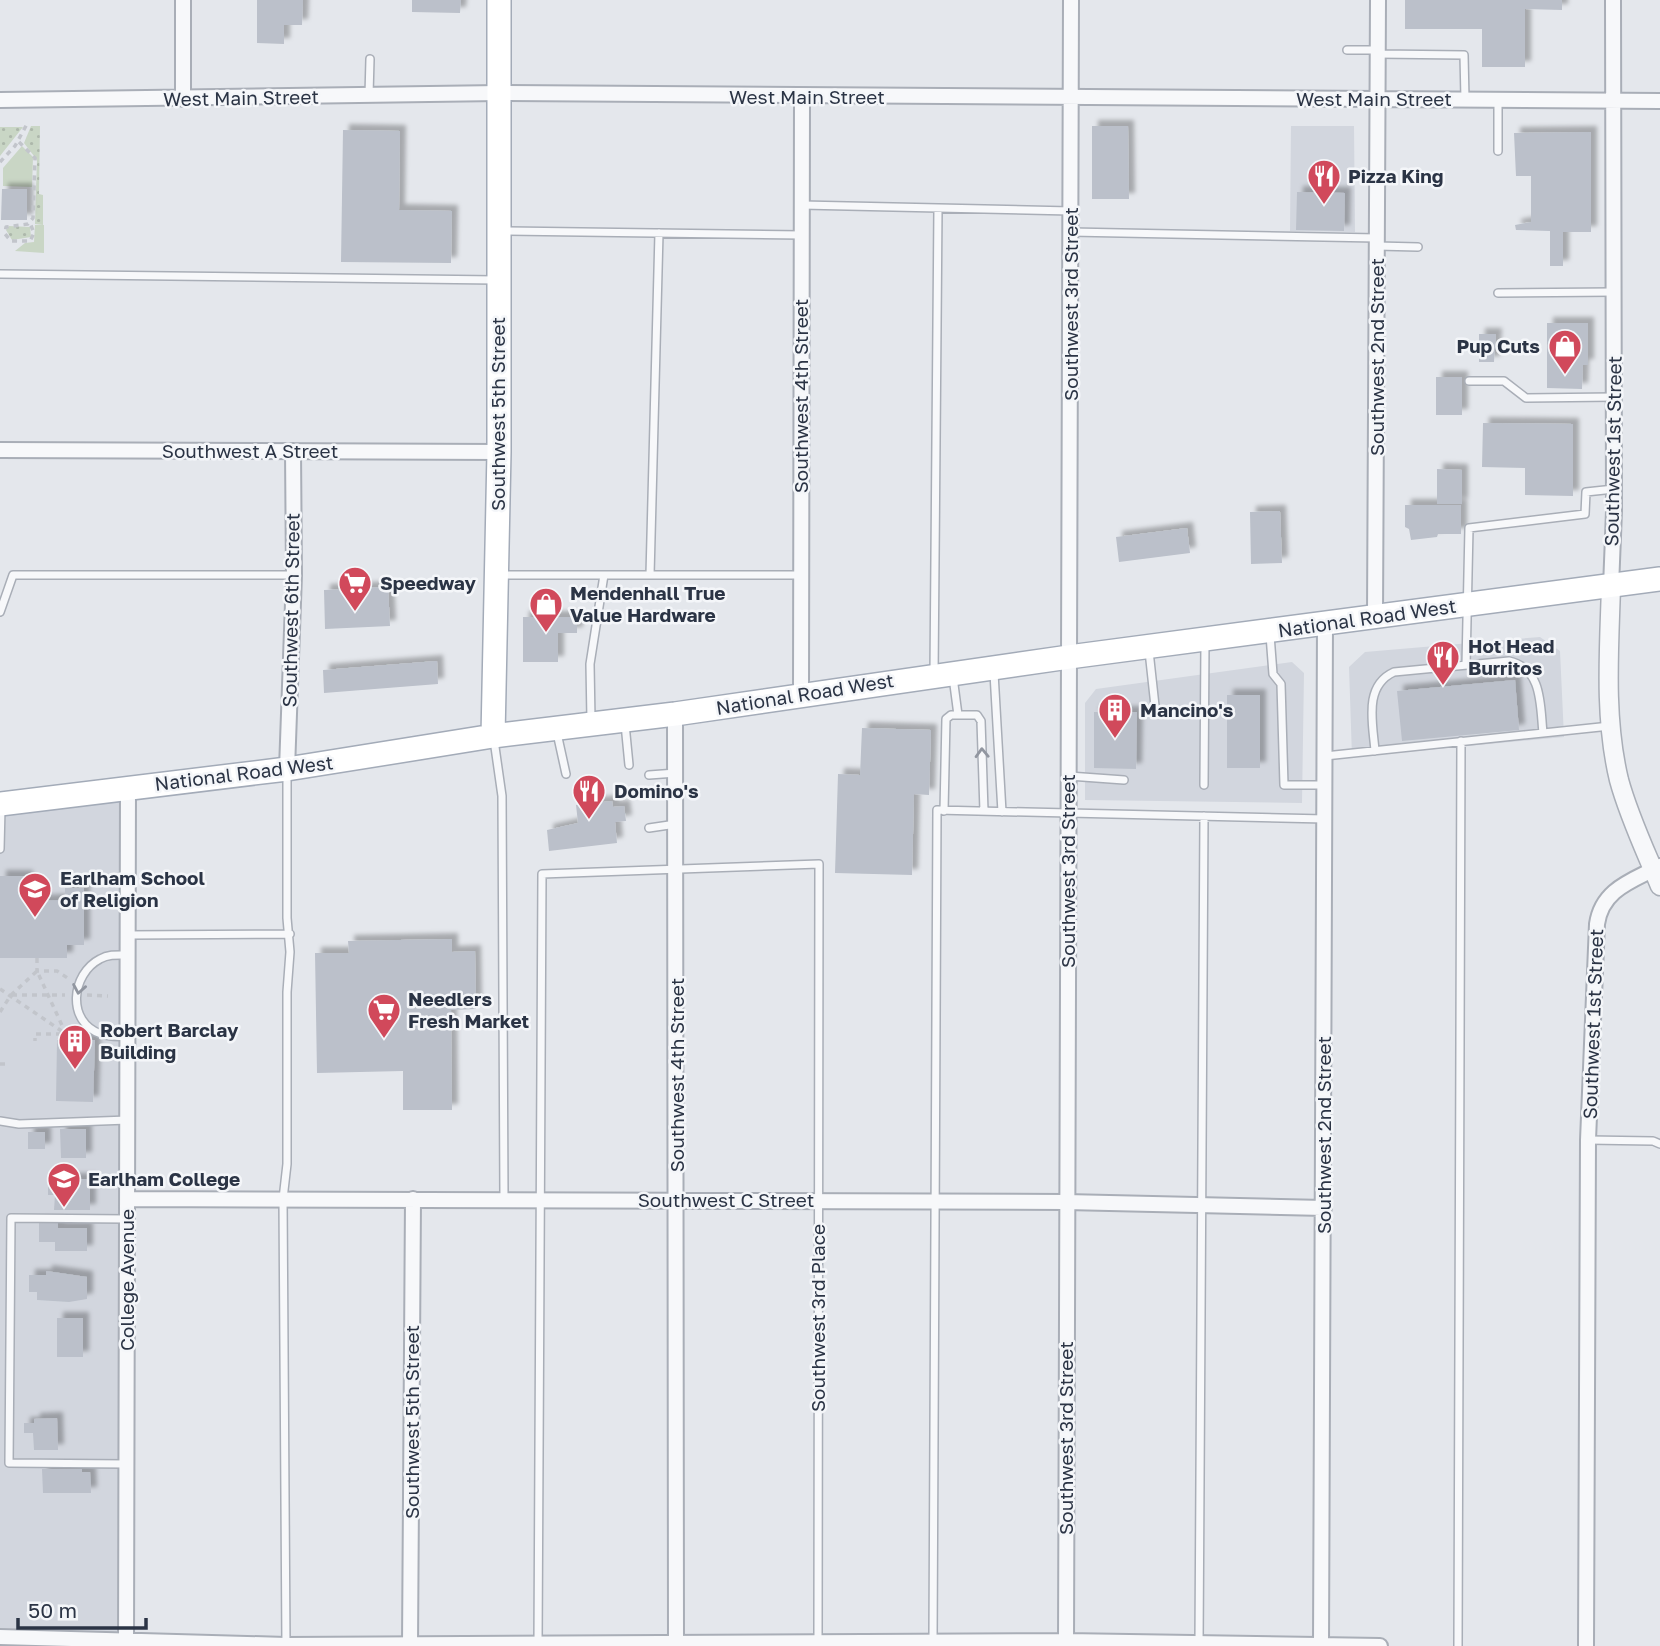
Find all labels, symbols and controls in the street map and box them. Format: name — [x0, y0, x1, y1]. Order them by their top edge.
street label: West Main Street — [163, 85, 319, 110]
street label: West Main Street — [729, 85, 885, 108]
street label: West Main Street — [1296, 87, 1452, 110]
restaurant icon: Pizza King — [1305, 157, 1343, 206]
place label: Pizza King — [1348, 164, 1443, 187]
street label: Southwest 3rd Street — [1059, 207, 1082, 401]
street label: Southwest 2nd Street — [1365, 258, 1388, 456]
street label: Southwest 4th Street — [789, 299, 812, 493]
street label: Southwest 5th Street — [486, 317, 509, 511]
shop icon: Pup Cuts — [1546, 327, 1584, 376]
place label: Pup Cuts — [1456, 334, 1540, 357]
street label: Southwest 1st Street — [1599, 355, 1626, 547]
street label: Southwest A Street — [162, 439, 338, 462]
street label: Southwest 6th Street — [277, 513, 304, 707]
supermarket icon: Speedway — [336, 564, 374, 613]
place label: Speedway — [380, 571, 477, 594]
place label: Mendenhall True Value Hardware — [570, 581, 726, 626]
shop icon: Mendenhall True Value Hardware — [527, 585, 565, 634]
street label: National Road West — [1276, 594, 1458, 641]
place label: Hot Head Burritos — [1468, 634, 1554, 679]
restaurant icon: Hot Head Burritos — [1424, 638, 1462, 687]
street label: National Road West — [714, 668, 896, 719]
building icon: Mancino's — [1096, 691, 1134, 740]
place label: Mancino's — [1140, 698, 1234, 721]
one-way arrow — [974, 747, 990, 758]
street label: National Road West — [153, 750, 335, 795]
restaurant icon: Domino's — [570, 772, 608, 821]
street label: Southwest 3rd Street — [1056, 774, 1079, 968]
place label: Domino's — [614, 779, 699, 802]
place label: Earlham School of Religion — [60, 866, 205, 911]
school or university icon: Earlham School of Religion — [16, 870, 54, 919]
street label: Southwest 1st Street — [1578, 928, 1607, 1120]
street label: Southwest 4th Street — [665, 978, 688, 1172]
one-way arrow — [72, 983, 87, 995]
place label: Needlers Fresh Market — [408, 987, 530, 1032]
supermarket icon: Needlers Fresh Market — [365, 991, 403, 1040]
place label: Robert Barclay Building — [100, 1018, 239, 1063]
building icon: Robert Barclay Building — [56, 1022, 94, 1071]
street label: Southwest 2nd Street — [1312, 1036, 1335, 1234]
school or university icon: Earlham College — [45, 1160, 83, 1209]
place label: Earlham College — [88, 1167, 240, 1190]
street label: Southwest C Street — [638, 1188, 814, 1211]
street label: College Avenue — [115, 1209, 138, 1351]
street label: Southwest 3rd Place — [806, 1224, 829, 1412]
street label: Southwest 5th Street — [400, 1325, 423, 1519]
street label: Southwest 3rd Street — [1054, 1341, 1077, 1535]
scale bar — [18, 1586, 145, 1630]
text: 50 m — [28, 1597, 77, 1623]

